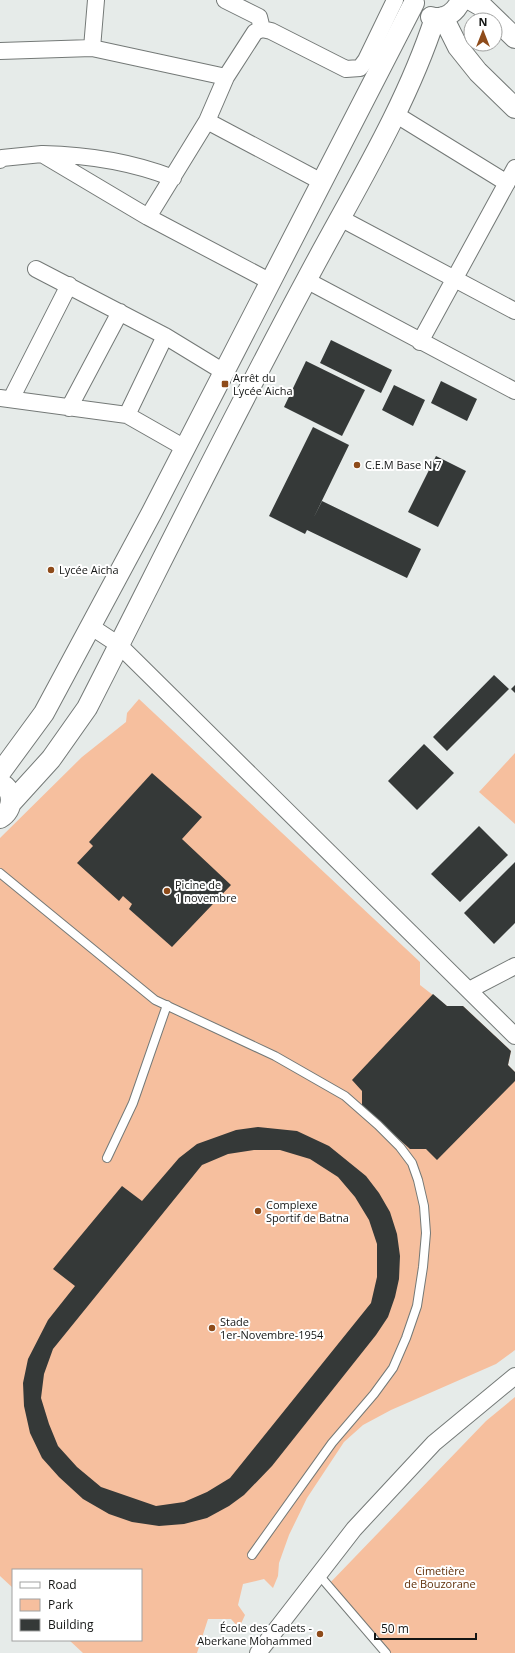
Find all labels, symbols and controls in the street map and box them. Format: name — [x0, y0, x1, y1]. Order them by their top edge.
north arrow — [463, 12, 503, 52]
text: N — [479, 14, 487, 29]
place label: Arrêt du Lycée Aicha — [233, 370, 293, 398]
marker: Arrêt du Lycée Aicha — [220, 379, 230, 389]
place label: C.E.M Base N 7 — [365, 457, 442, 472]
marker: C.E.M Base N 7 — [352, 460, 362, 470]
place label: Lycée Aicha — [59, 562, 119, 577]
marker: Lycée Aicha — [46, 565, 56, 575]
place label: Picine de 1 novembre — [175, 877, 237, 905]
marker: Picine de 1 novembre — [162, 886, 172, 896]
place label: Complexe Sportif de Batna — [266, 1197, 349, 1225]
marker: Complexe Sportif de Batna — [253, 1206, 263, 1216]
place label: Stade 1er-Novembre-1954 — [220, 1314, 324, 1342]
marker: Stade 1er-Novembre-1954 — [207, 1323, 217, 1333]
park label: Cimetière de Bouzorane — [404, 1563, 476, 1591]
legend — [12, 1569, 142, 1641]
text: Road — [48, 1576, 77, 1593]
text: Park — [48, 1596, 74, 1613]
scale bar — [375, 1615, 476, 1641]
text: Building — [48, 1616, 94, 1633]
place label: École des Cadets - Aberkane Mohammed — [197, 1620, 312, 1648]
text: 50 m — [381, 1620, 409, 1637]
marker: École des Cadets - Aberkane Mohammed — [315, 1629, 325, 1639]

